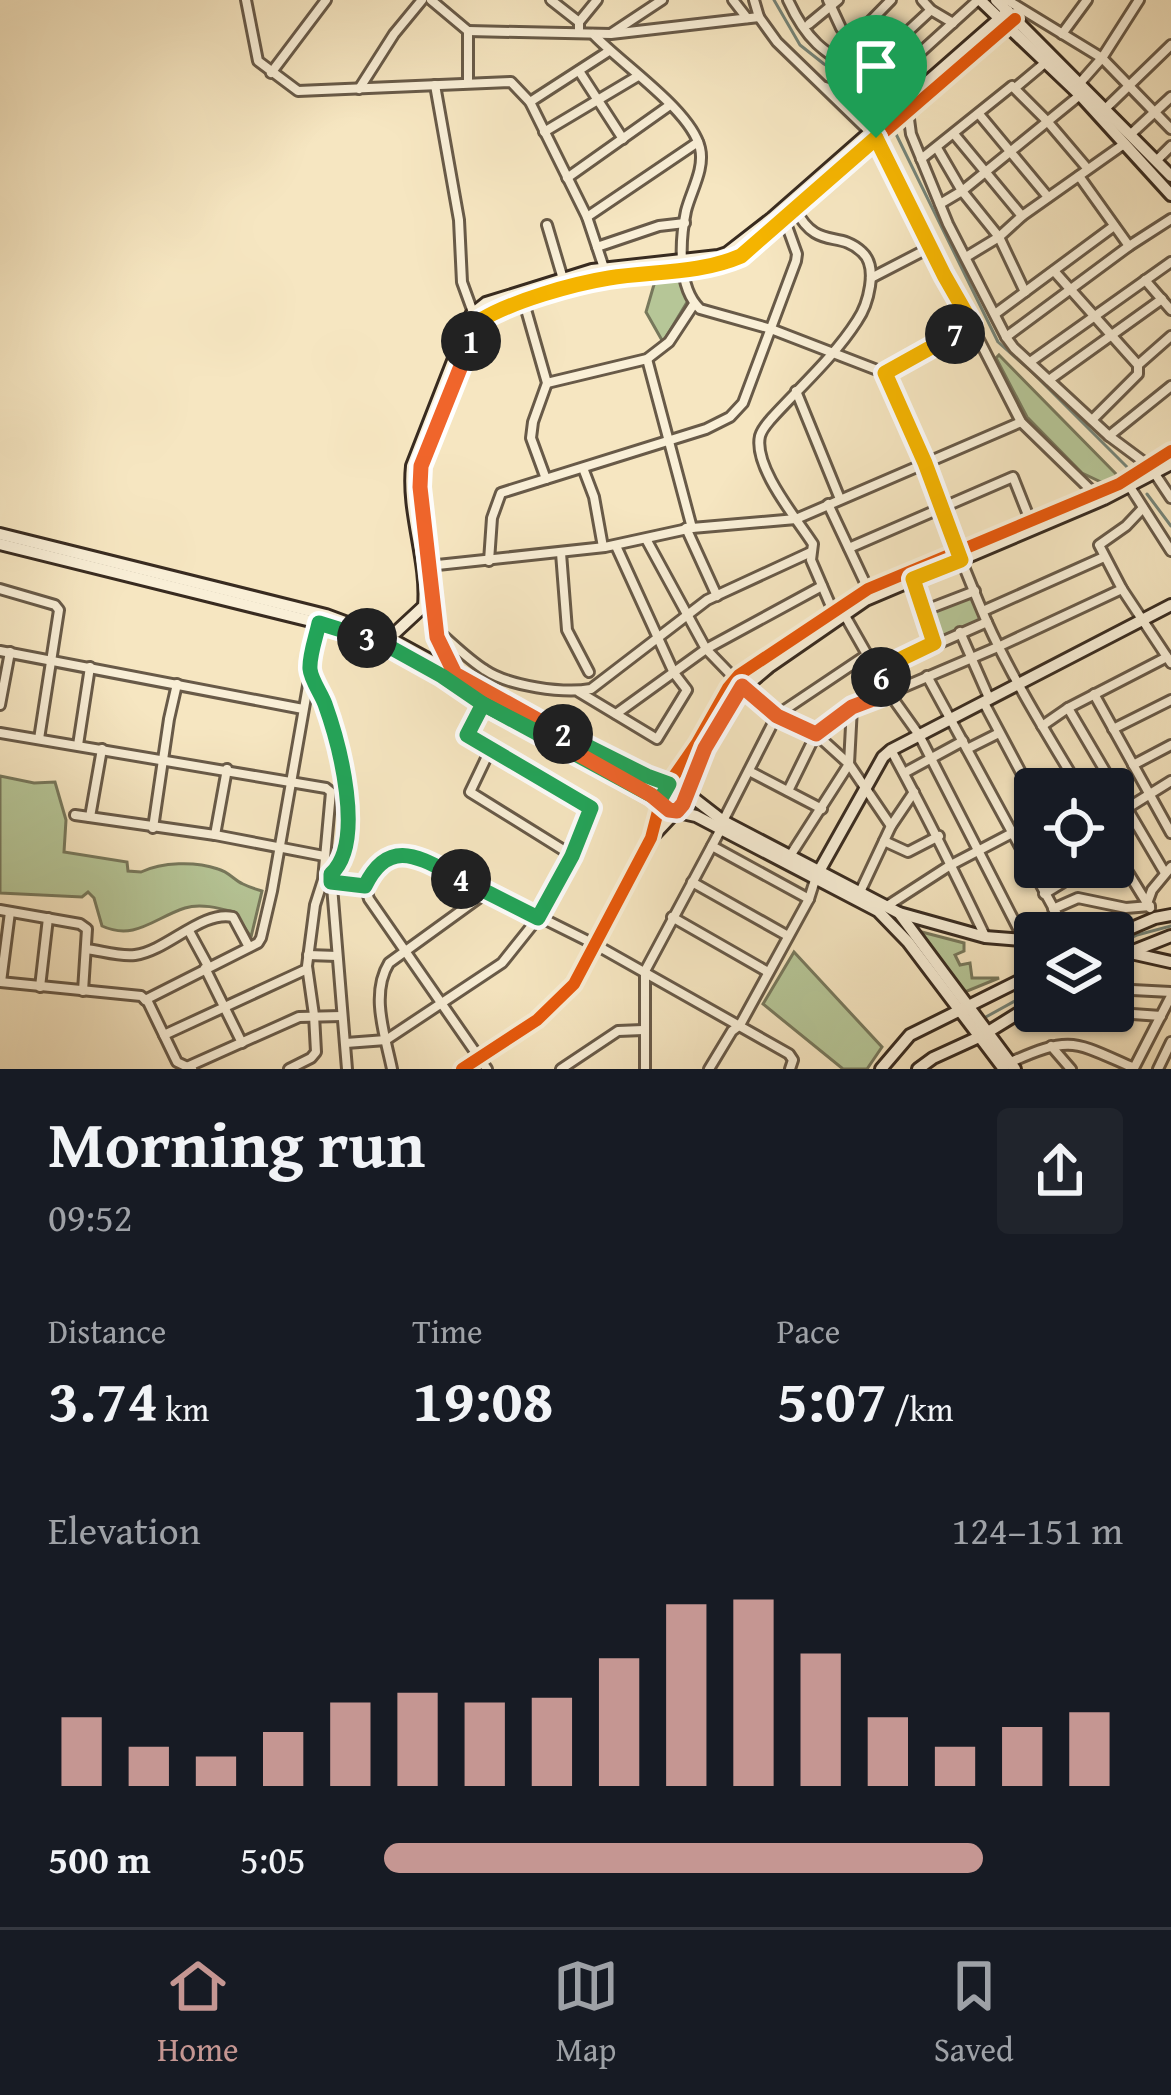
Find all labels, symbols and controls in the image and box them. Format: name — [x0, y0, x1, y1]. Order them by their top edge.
pin — [825, 15, 927, 138]
icon: arrive — [843, 33, 909, 99]
pin: 7 — [925, 304, 985, 364]
text: 7 — [946, 310, 964, 358]
pin: 1 — [441, 311, 501, 371]
text: 1 — [462, 317, 480, 365]
pin: 3 — [337, 608, 397, 668]
text: 3 — [358, 614, 376, 662]
pin: 6 — [851, 647, 911, 707]
text: 6 — [872, 653, 890, 701]
pin: 2 — [533, 704, 593, 764]
text: 2 — [554, 710, 572, 758]
map controls — [1014, 768, 1134, 1032]
button: locate — [1014, 768, 1134, 888]
pin: 4 — [431, 849, 491, 909]
text: 4 — [452, 855, 470, 903]
button: layers — [1014, 912, 1134, 1032]
text: Morning run — [48, 1094, 425, 1191]
button: share — [997, 1108, 1123, 1234]
text: 09:52 — [48, 1188, 133, 1245]
text: Distance — [48, 1307, 166, 1355]
text: Time — [412, 1307, 483, 1355]
text: Pace — [777, 1307, 840, 1355]
text: 3.74 — [48, 1355, 158, 1443]
text: 19:08 — [412, 1355, 554, 1443]
text: 5:07 — [777, 1355, 887, 1443]
text: km — [158, 1385, 209, 1433]
text: /km — [887, 1385, 953, 1433]
text: Elevation — [48, 1501, 201, 1558]
text: 124–151 m — [951, 1501, 1123, 1558]
text: 500 m — [48, 1830, 151, 1887]
text: 5:05 — [240, 1830, 306, 1887]
tab: Home — [157, 1953, 238, 2073]
tab: Map — [553, 1953, 619, 2073]
tab: Saved — [934, 1953, 1014, 2073]

